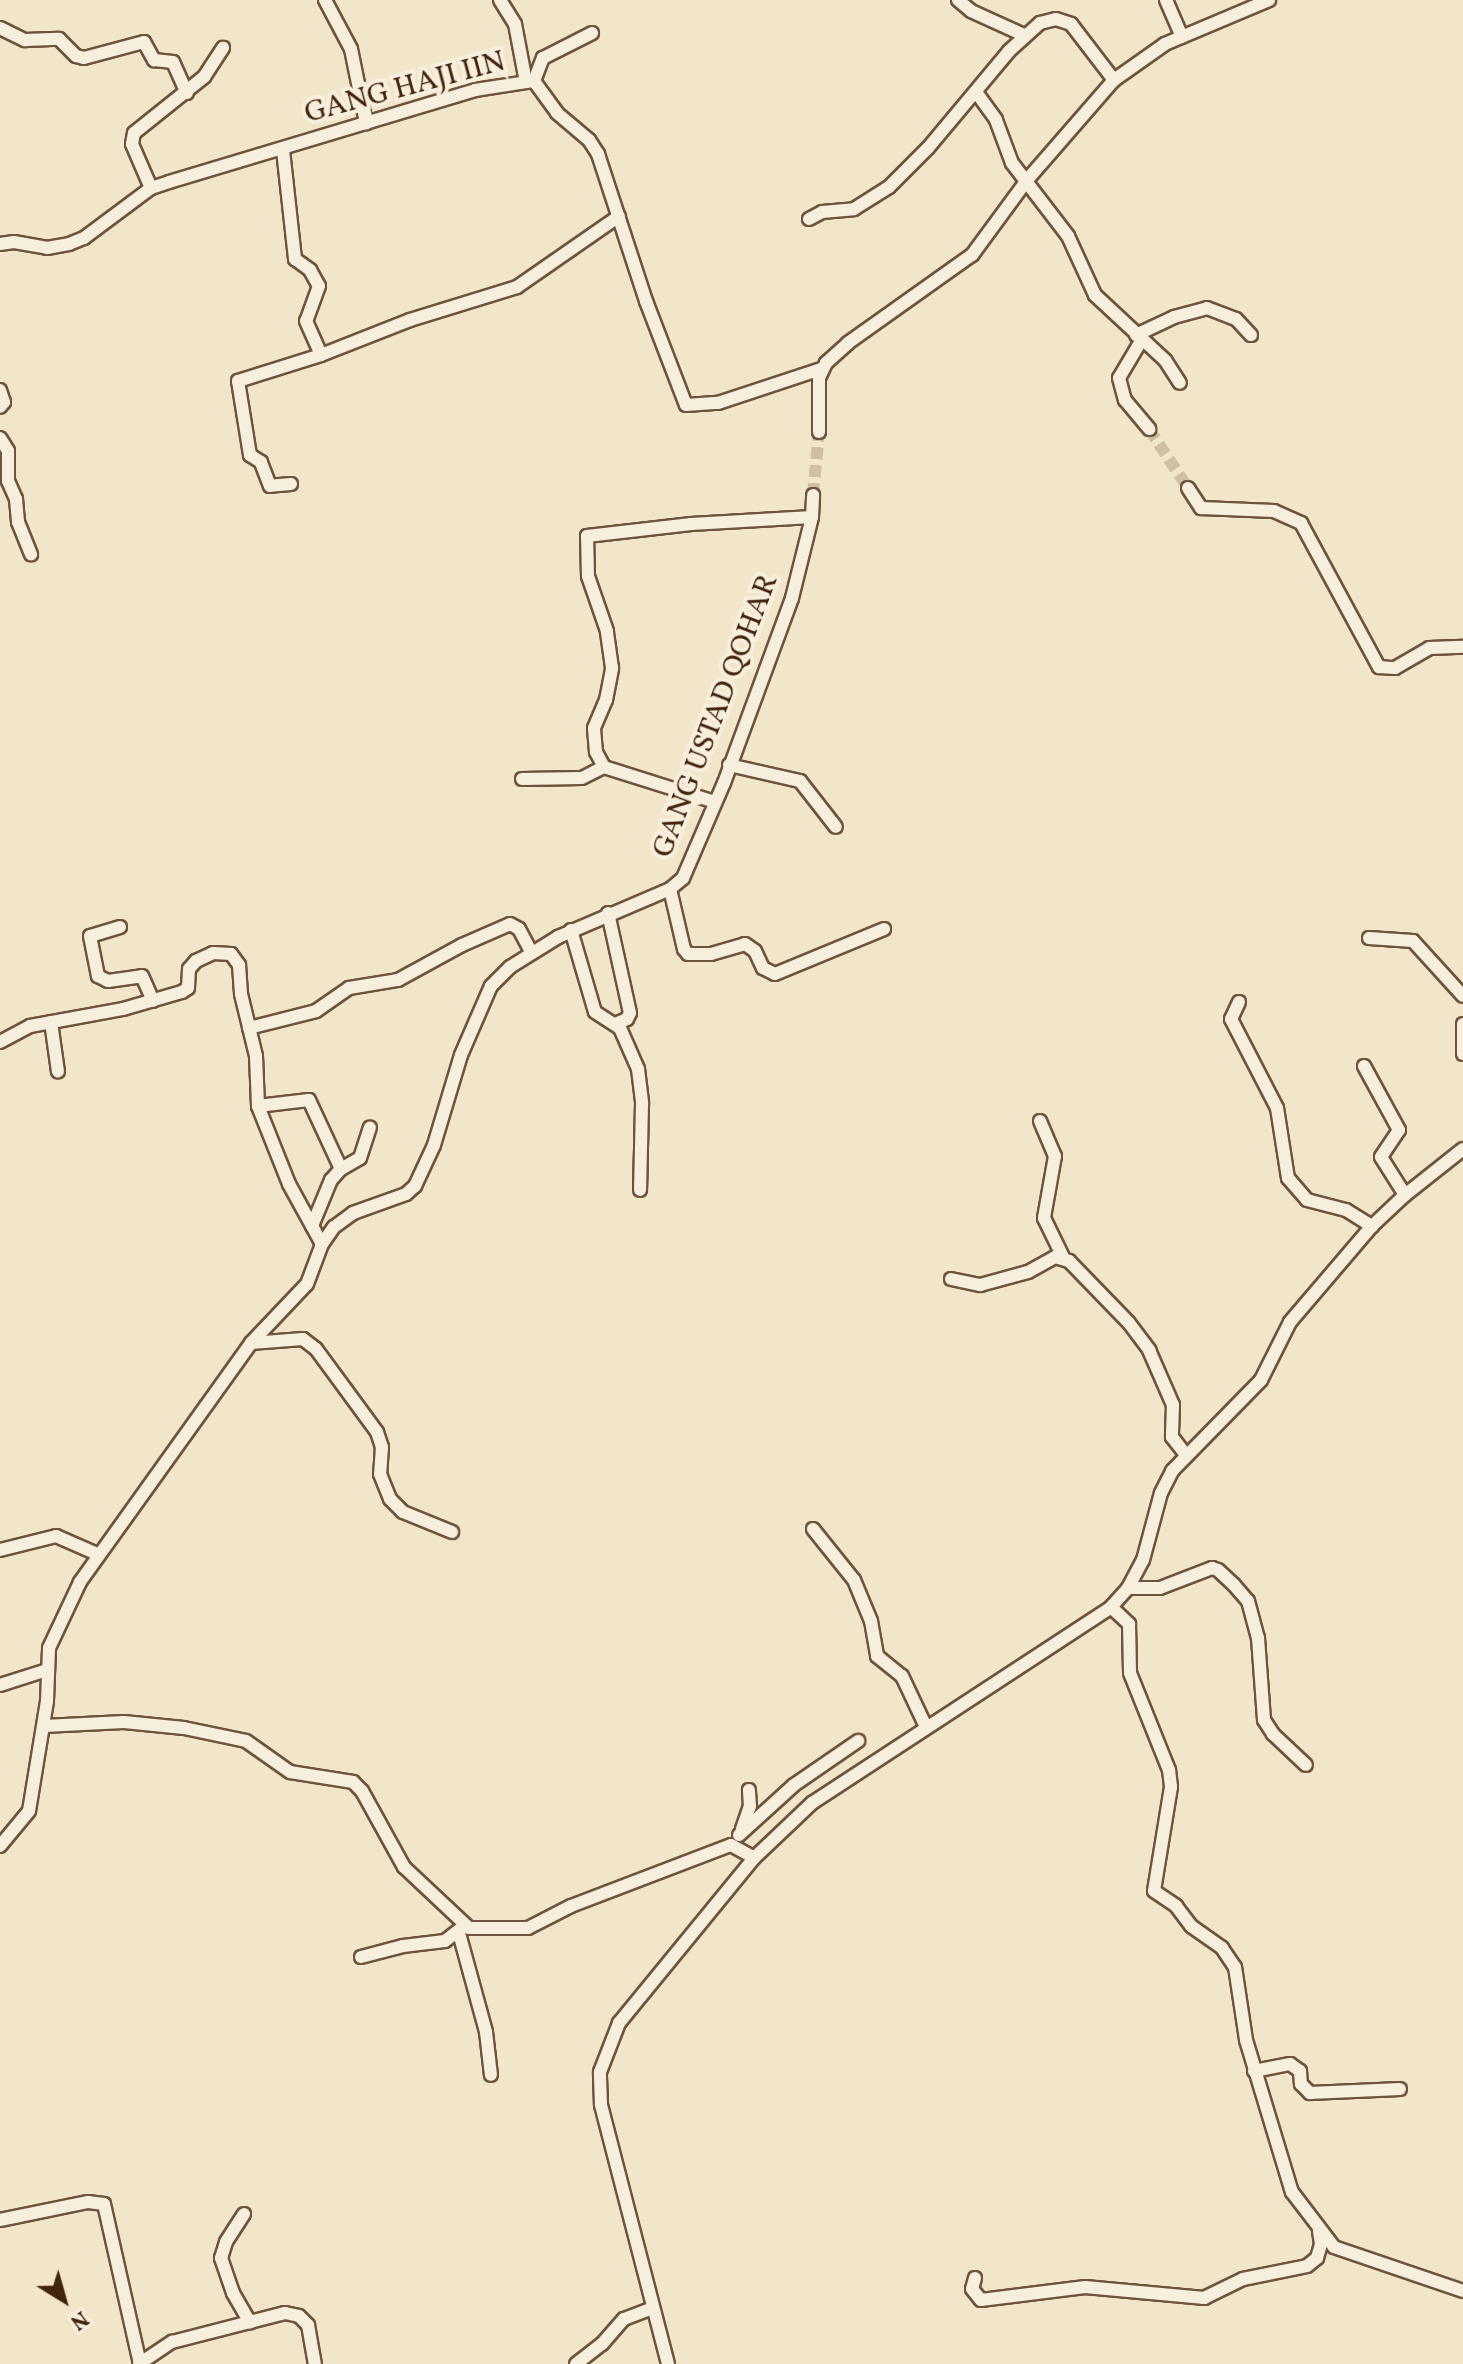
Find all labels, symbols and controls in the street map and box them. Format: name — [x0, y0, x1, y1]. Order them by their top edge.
street label: GANG HAJI IIN — [301, 44, 509, 132]
street label: GANG USTAD QOHAR — [645, 569, 787, 863]
north arrow — [24, 2260, 104, 2340]
text: N — [63, 2302, 94, 2337]

